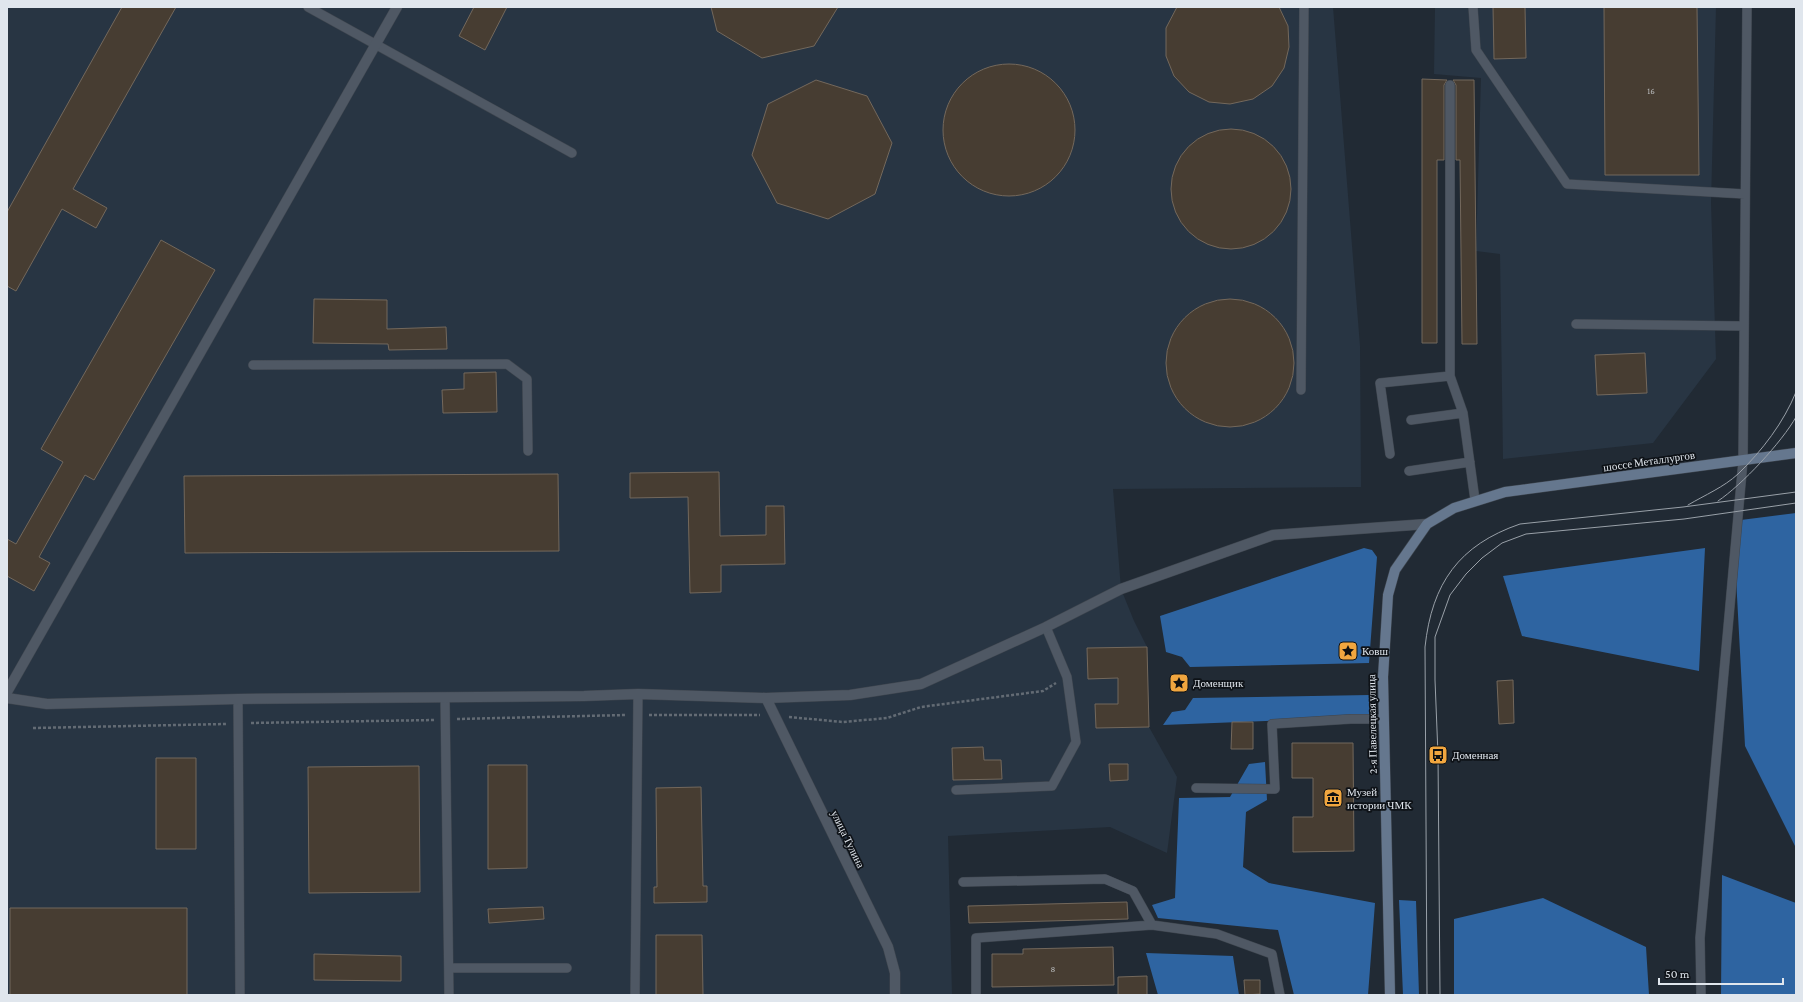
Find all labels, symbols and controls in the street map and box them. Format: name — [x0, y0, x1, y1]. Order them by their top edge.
house number: 16 — [1647, 86, 1655, 96]
street label: шоссе Металлургов — [1602, 449, 1696, 473]
place icon: Ковш — [1337, 640, 1359, 662]
place label: Ковш — [1362, 645, 1388, 657]
place icon: Доменщик — [1168, 672, 1190, 694]
street label: 2-я Павелецкая улица — [1365, 674, 1379, 774]
place label: Доменщик — [1193, 677, 1244, 689]
bus stop icon: Доменная — [1427, 744, 1449, 766]
place label: Доменная — [1452, 749, 1498, 761]
place label: Музей истории ЧМК — [1347, 786, 1412, 811]
museum icon: Музей истории ЧМК — [1322, 787, 1344, 809]
street label: улица Тулина — [829, 808, 867, 870]
scale bar — [1659, 960, 1783, 986]
house number: 8 — [1051, 964, 1056, 974]
text: 50 m — [1665, 967, 1690, 981]

